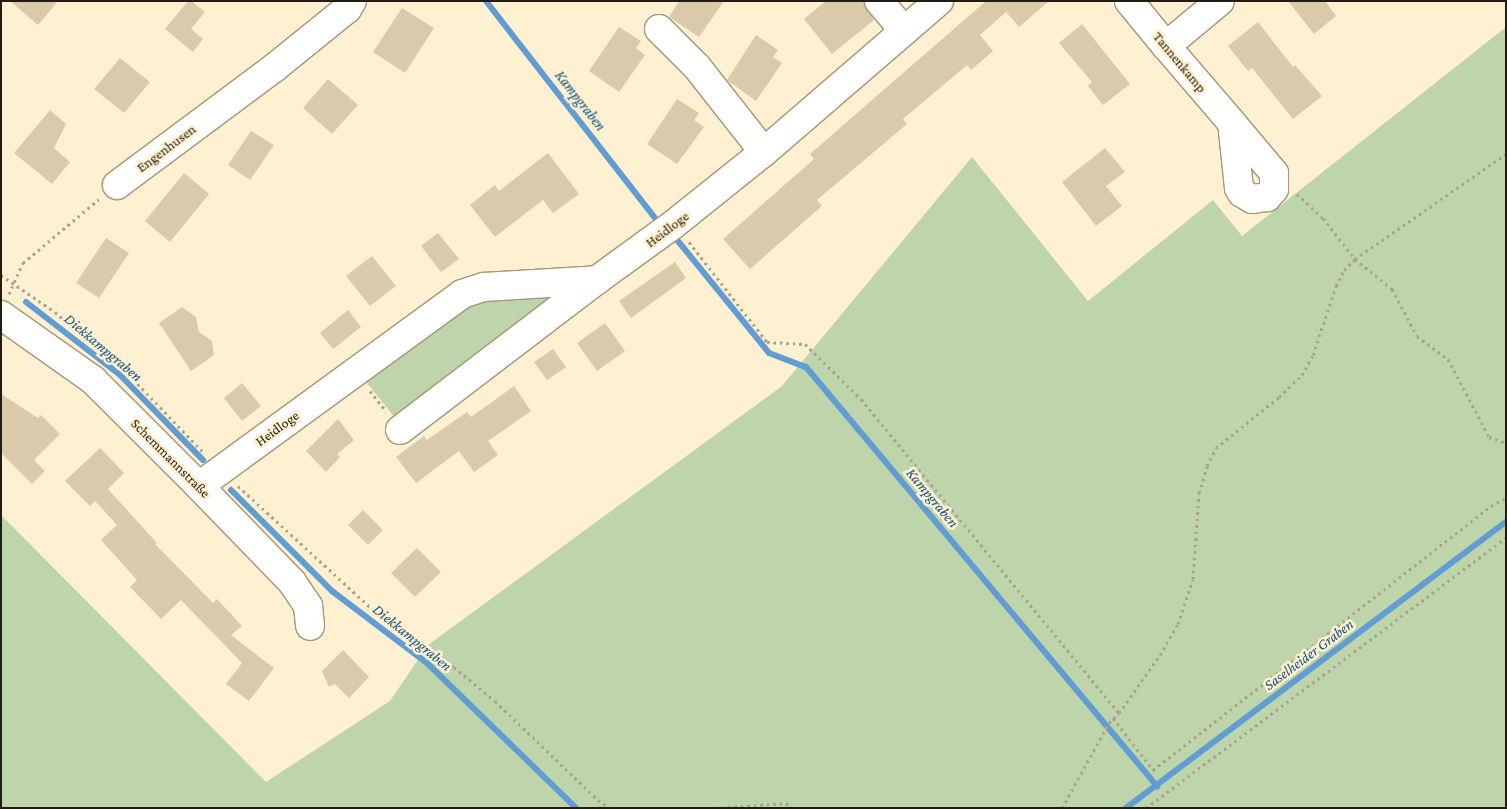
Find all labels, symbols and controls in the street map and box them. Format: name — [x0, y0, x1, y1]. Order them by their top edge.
street label: Tannenkamp — [1150, 28, 1210, 96]
water label: Kampgraben — [551, 67, 609, 135]
street label: Engenhusen — [133, 120, 199, 176]
street label: Heidloge — [642, 207, 692, 251]
water label: Diekkampgraben — [60, 310, 146, 386]
street label: Heidloge — [252, 407, 302, 449]
street label: Schemmannstraße — [128, 415, 214, 501]
water label: Kampgraben — [902, 465, 962, 531]
water label: Diekkampgraben — [369, 601, 455, 675]
water label: Saselheider Graben — [1261, 616, 1357, 694]

